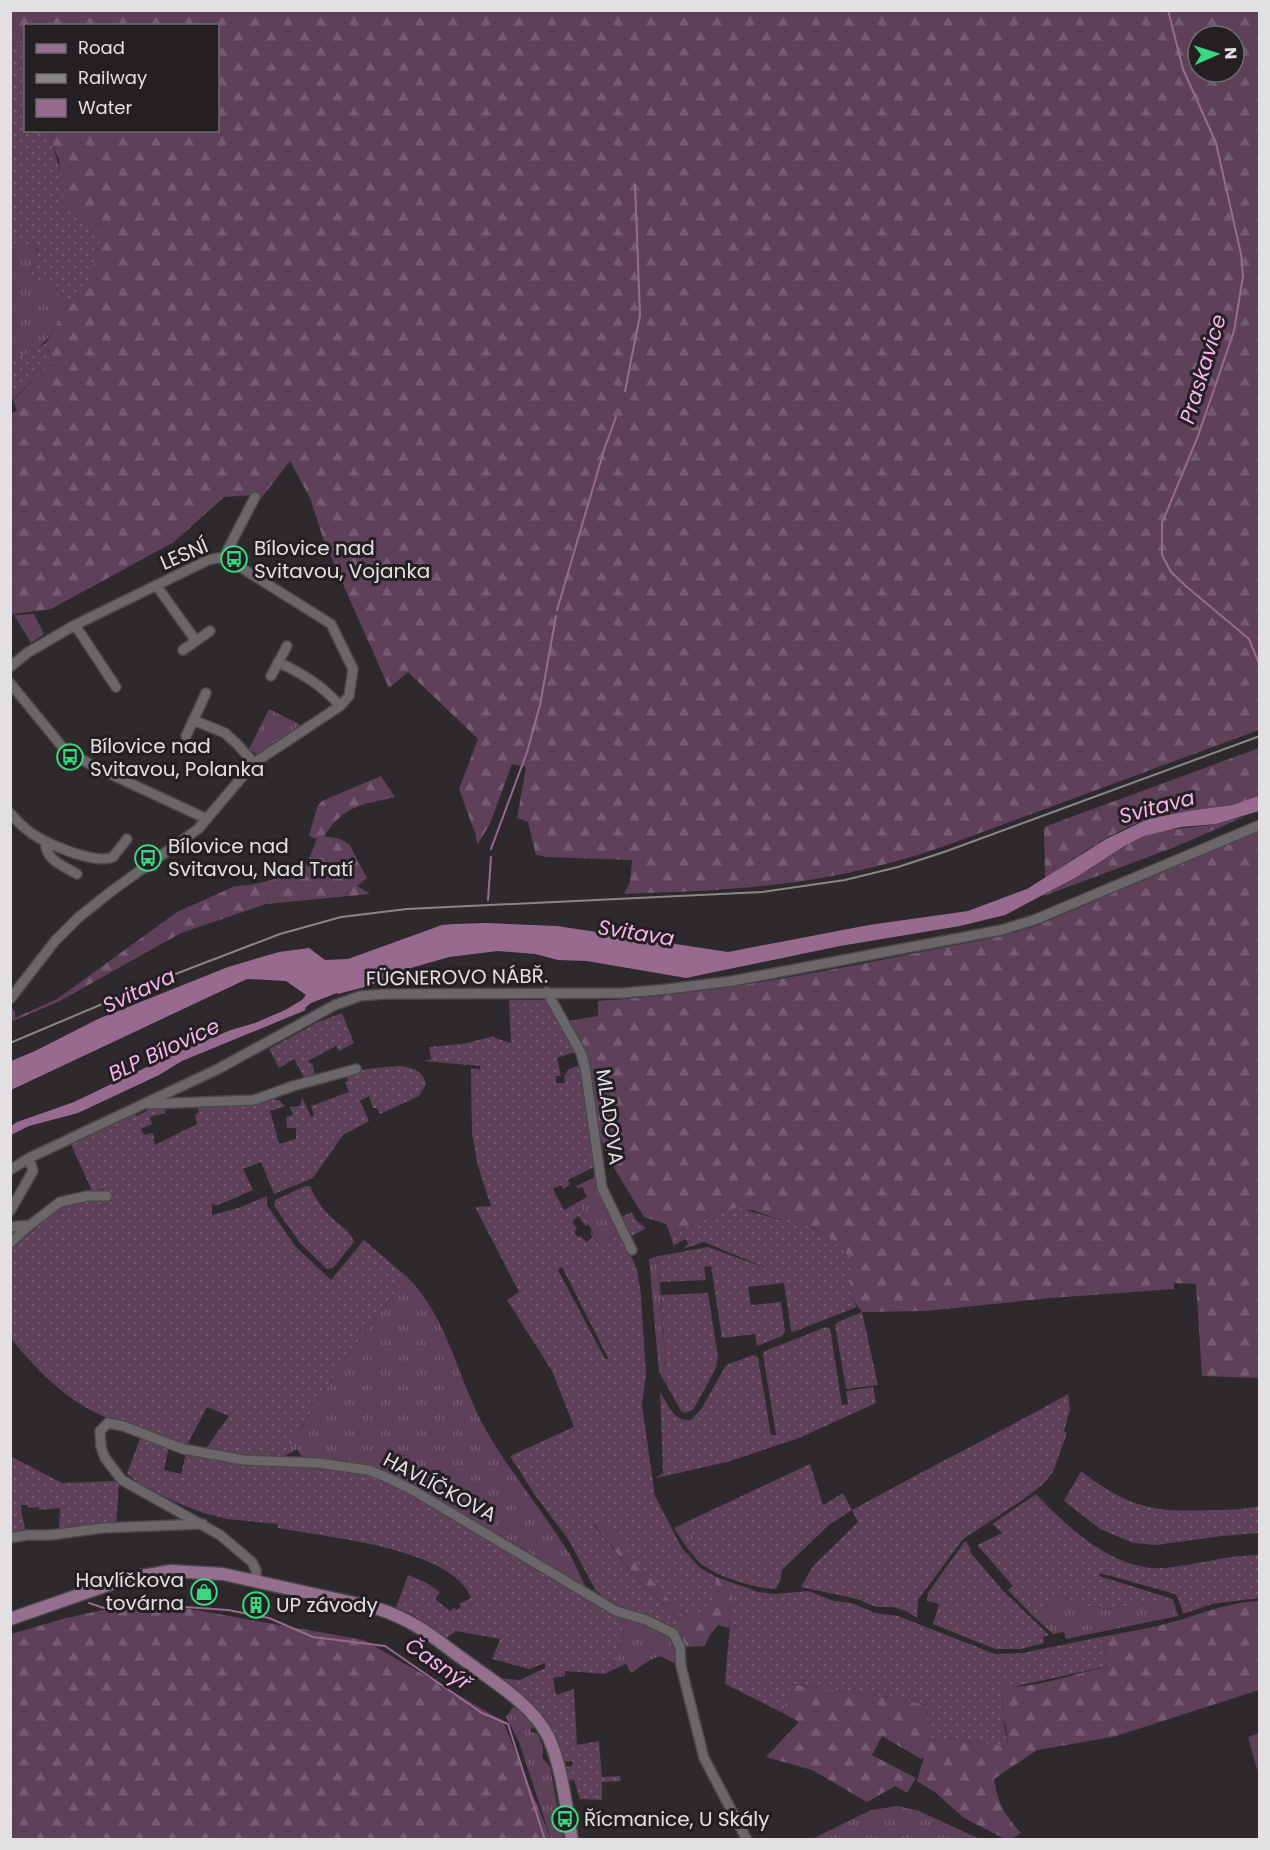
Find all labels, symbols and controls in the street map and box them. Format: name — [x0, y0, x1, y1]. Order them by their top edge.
legend — [24, 24, 219, 132]
north arrow — [1186, 24, 1246, 84]
text: Road — [78, 35, 125, 60]
text: N — [1219, 47, 1242, 60]
text: Railway — [78, 65, 147, 90]
text: Water — [78, 95, 132, 120]
water label: Praskavice — [1172, 311, 1233, 427]
street label: LESNÍ — [156, 531, 212, 577]
place label: Bílovice nad Svitavou, Vojanka — [254, 534, 430, 585]
bus stop icon: Bílovice nad Svitavou, Vojanka — [219, 544, 249, 574]
place label: Bílovice nad Svitavou, Polanka — [90, 732, 264, 783]
bus stop icon: Bílovice nad Svitavou, Polanka — [55, 742, 85, 772]
water label: Svitava — [1116, 783, 1198, 830]
place label: Bílovice nad Svitavou, Nad Tratí — [168, 832, 353, 883]
bus stop icon: Bílovice nad Svitavou, Nad Tratí — [133, 843, 163, 873]
water label: Svitava — [596, 912, 676, 953]
water label: Svitava — [98, 961, 180, 1020]
street label: FÜGNEROVO NÁBŘ. — [366, 961, 548, 993]
water label: BLP Bílovice — [103, 1011, 224, 1088]
street label: MLADOVA — [589, 1067, 631, 1167]
street label: HAVLÍČKOVA — [378, 1445, 502, 1529]
place label: Havlíčkova továrna — [76, 1566, 184, 1617]
shop icon: Havlíčkova továrna — [189, 1577, 219, 1607]
building icon: UP závody — [241, 1590, 271, 1620]
place label: UP závody — [276, 1591, 378, 1619]
water label: Časnýř — [399, 1630, 479, 1698]
bus stop icon: Řícmanice, U Skály — [550, 1804, 580, 1834]
place label: Řícmanice, U Skály — [584, 1805, 769, 1833]

